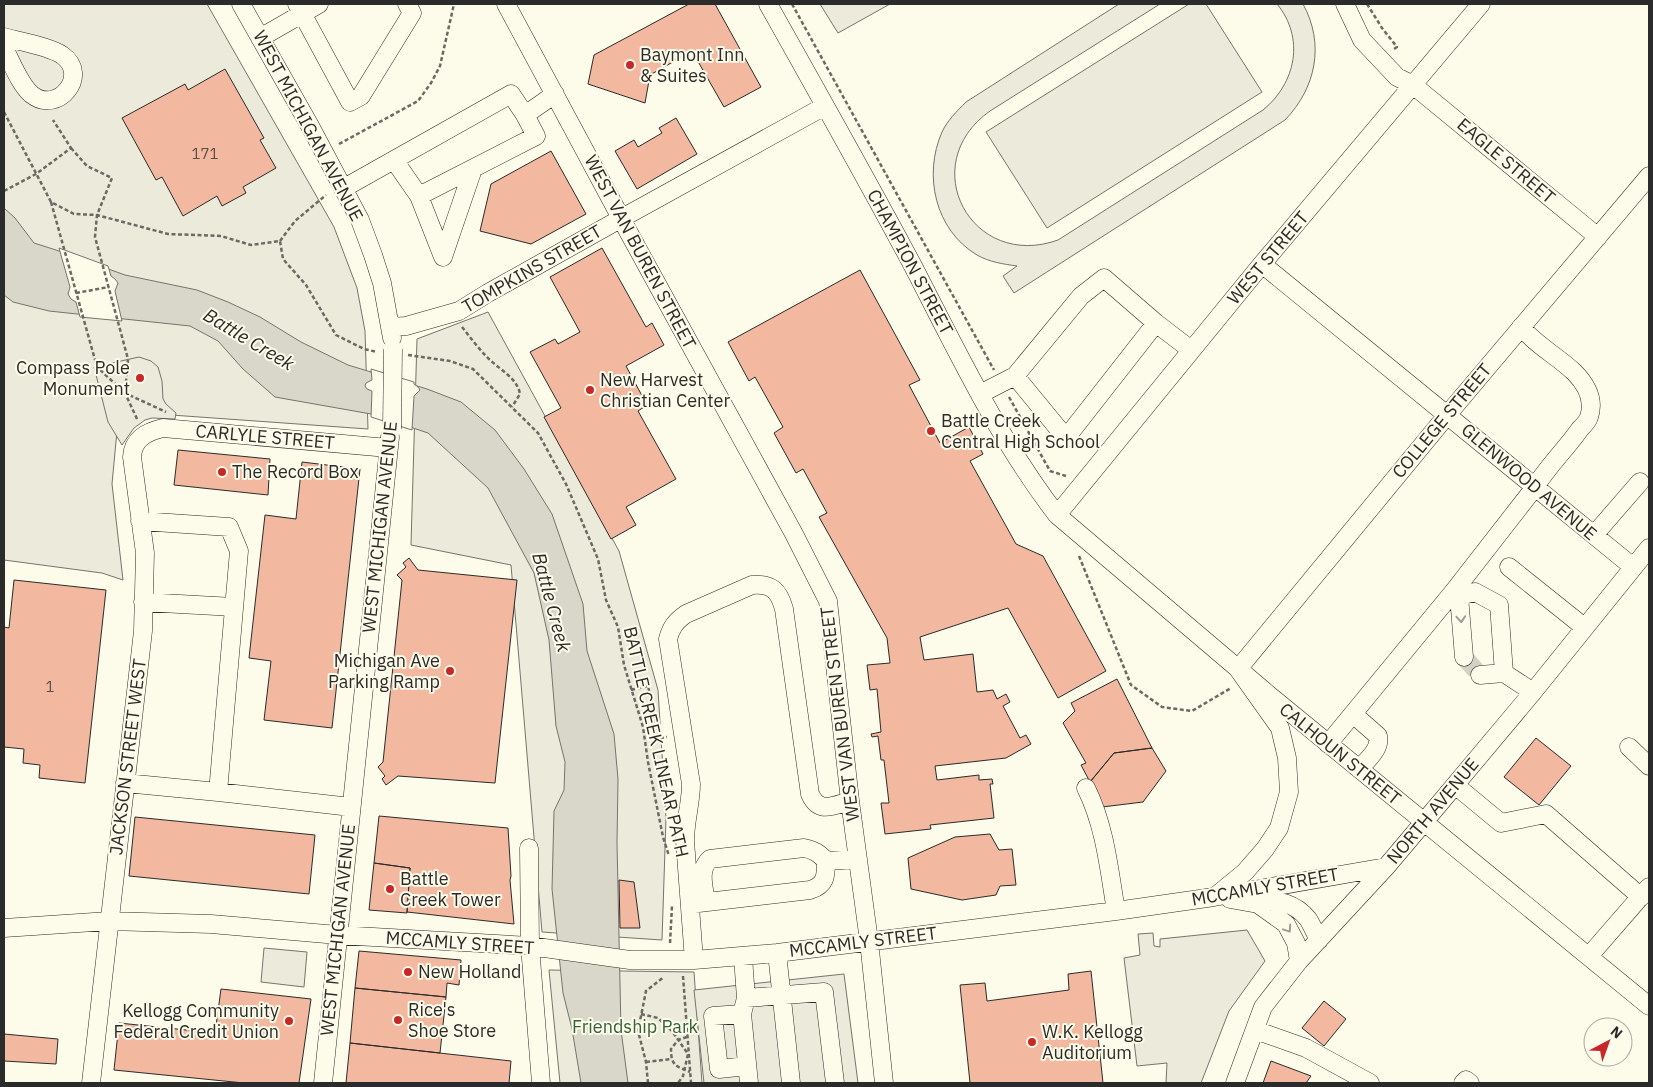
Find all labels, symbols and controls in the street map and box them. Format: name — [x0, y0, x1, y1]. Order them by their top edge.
street label: WEST MICHIGAN AVENUE — [248, 26, 369, 225]
place label: Baymont Inn & Suites — [640, 43, 745, 87]
marker: Baymont Inn & Suites — [624, 59, 636, 71]
street label: EAGLE STREET — [1452, 113, 1560, 208]
house number: 171 — [191, 144, 219, 163]
street label: WEST VAN BUREN STREET — [580, 151, 701, 353]
street label: CHAMPION STREET — [862, 185, 958, 338]
street label: WEST STREET — [1222, 206, 1313, 309]
street label: TOMPKINS STREET — [458, 219, 606, 318]
water label: Battle Creek — [199, 303, 300, 376]
place label: Compass Pole Monument — [16, 356, 130, 400]
street label: COLLEGE STREET — [1387, 359, 1496, 483]
place label: New Harvest Christian Center — [600, 368, 730, 412]
marker: Compass Pole Monument — [134, 372, 146, 384]
marker: New Harvest Christian Center — [584, 384, 596, 396]
place label: Battle Creek Central High School — [941, 409, 1100, 453]
street label: GLENWOOD AVENUE — [1457, 418, 1602, 545]
street label: CARLYLE STREET — [194, 419, 336, 454]
street label: WEST MICHIGAN AVENUE — [357, 420, 402, 634]
marker: Battle Creek Central High School — [925, 425, 937, 437]
place label: The Record Box — [232, 460, 359, 483]
marker: The Record Box — [216, 466, 228, 478]
water label: Battle Creek — [527, 550, 577, 655]
street label: WEST VAN BUREN STREET — [815, 605, 864, 823]
one-way arrow — [1455, 615, 1466, 623]
street label: BATTLE CREEK LINEAR PATH — [619, 624, 694, 860]
place label: Michigan Ave Parking Ramp — [328, 649, 440, 693]
street label: JACKSON STREET WEST — [104, 657, 151, 856]
marker: Michigan Ave Parking Ramp — [444, 665, 456, 677]
house number: 1 — [45, 677, 55, 696]
street label: CALHOUN STREET — [1275, 698, 1406, 810]
street label: NORTH AVENUE — [1382, 753, 1484, 868]
street label: WEST MICHIGAN AVENUE — [315, 823, 360, 1037]
street label: MCCAMLY STREET — [1190, 862, 1340, 911]
place label: Battle Creek Tower — [400, 867, 501, 911]
marker: Battle Creek Tower — [384, 883, 396, 895]
street label: MCCAMLY STREET — [788, 921, 938, 962]
one-way arrow — [1281, 924, 1291, 933]
street label: MCCAMLY STREET — [385, 926, 535, 959]
place label: New Holland — [418, 960, 521, 983]
marker: New Holland — [402, 966, 414, 978]
place label: Rice's Shoe Store — [408, 998, 496, 1042]
place label: Kellogg Community Federal Credit Union — [114, 999, 279, 1043]
marker: Rice's Shoe Store — [392, 1014, 404, 1026]
marker: Kellogg Community Federal Credit Union — [283, 1015, 295, 1027]
park label: Friendship Park — [572, 1015, 698, 1038]
north arrow — [1583, 1017, 1633, 1067]
place label: W.K. Kellogg Auditorium — [1042, 1020, 1143, 1064]
text: N — [1607, 1022, 1626, 1042]
marker: W.K. Kellogg Auditorium — [1026, 1036, 1038, 1048]

